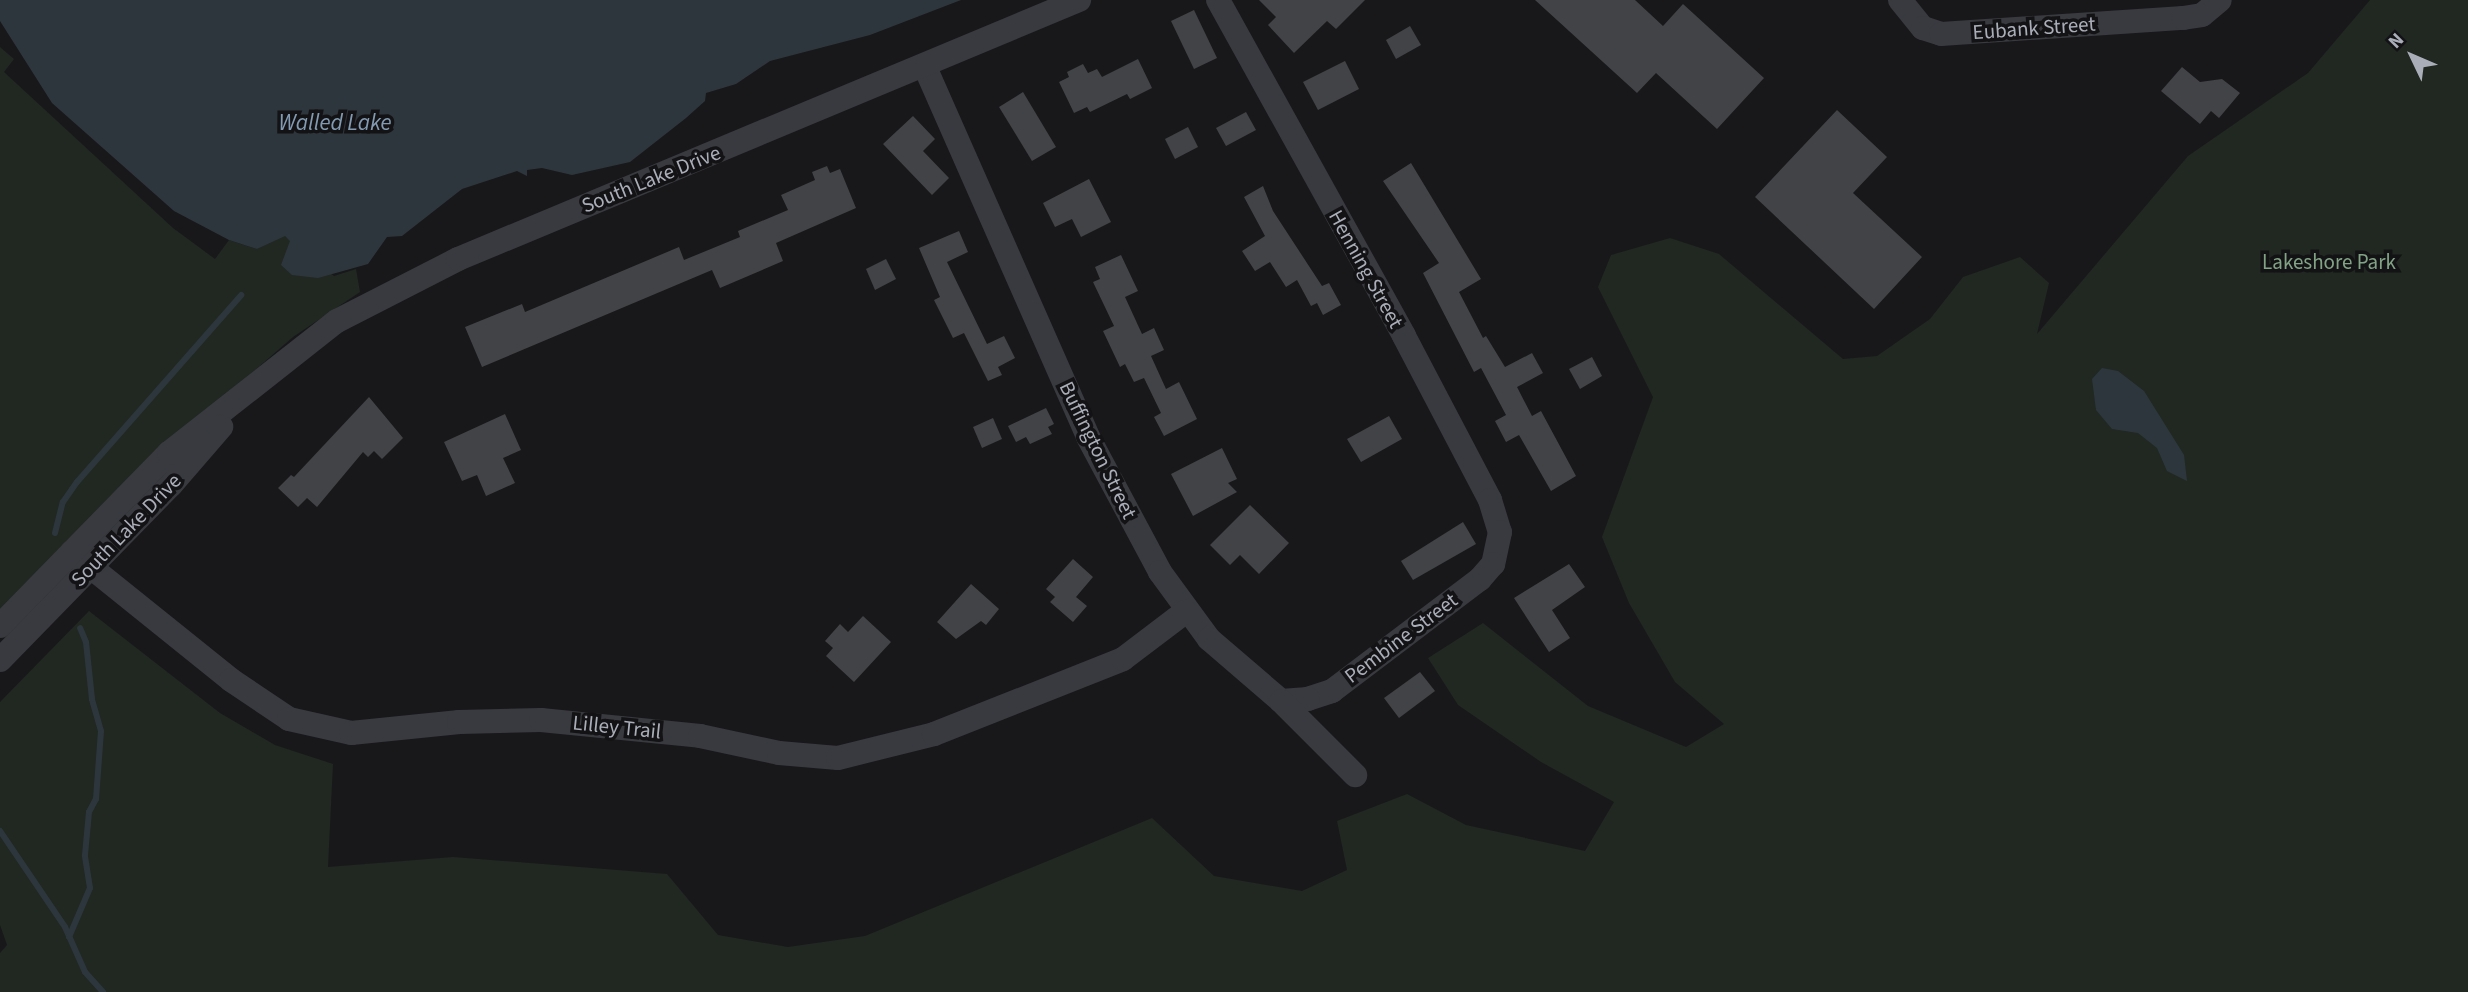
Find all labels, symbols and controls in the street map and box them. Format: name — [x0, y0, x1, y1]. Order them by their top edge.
street label: Eubank Street — [1972, 11, 2096, 45]
north arrow — [2377, 21, 2447, 91]
text: N — [2382, 27, 2411, 55]
water label: Walled Lake — [278, 109, 392, 137]
street label: South Lake Drive — [578, 140, 724, 218]
street label: Henning Street — [1323, 206, 1409, 332]
park label: Lakeshore Park — [2262, 249, 2396, 275]
street label: Buffington Street — [1054, 377, 1142, 523]
street label: South Lake Drive — [66, 468, 186, 592]
street label: Pembine Street — [1340, 587, 1462, 689]
street label: Lilley Trail — [572, 710, 662, 744]

